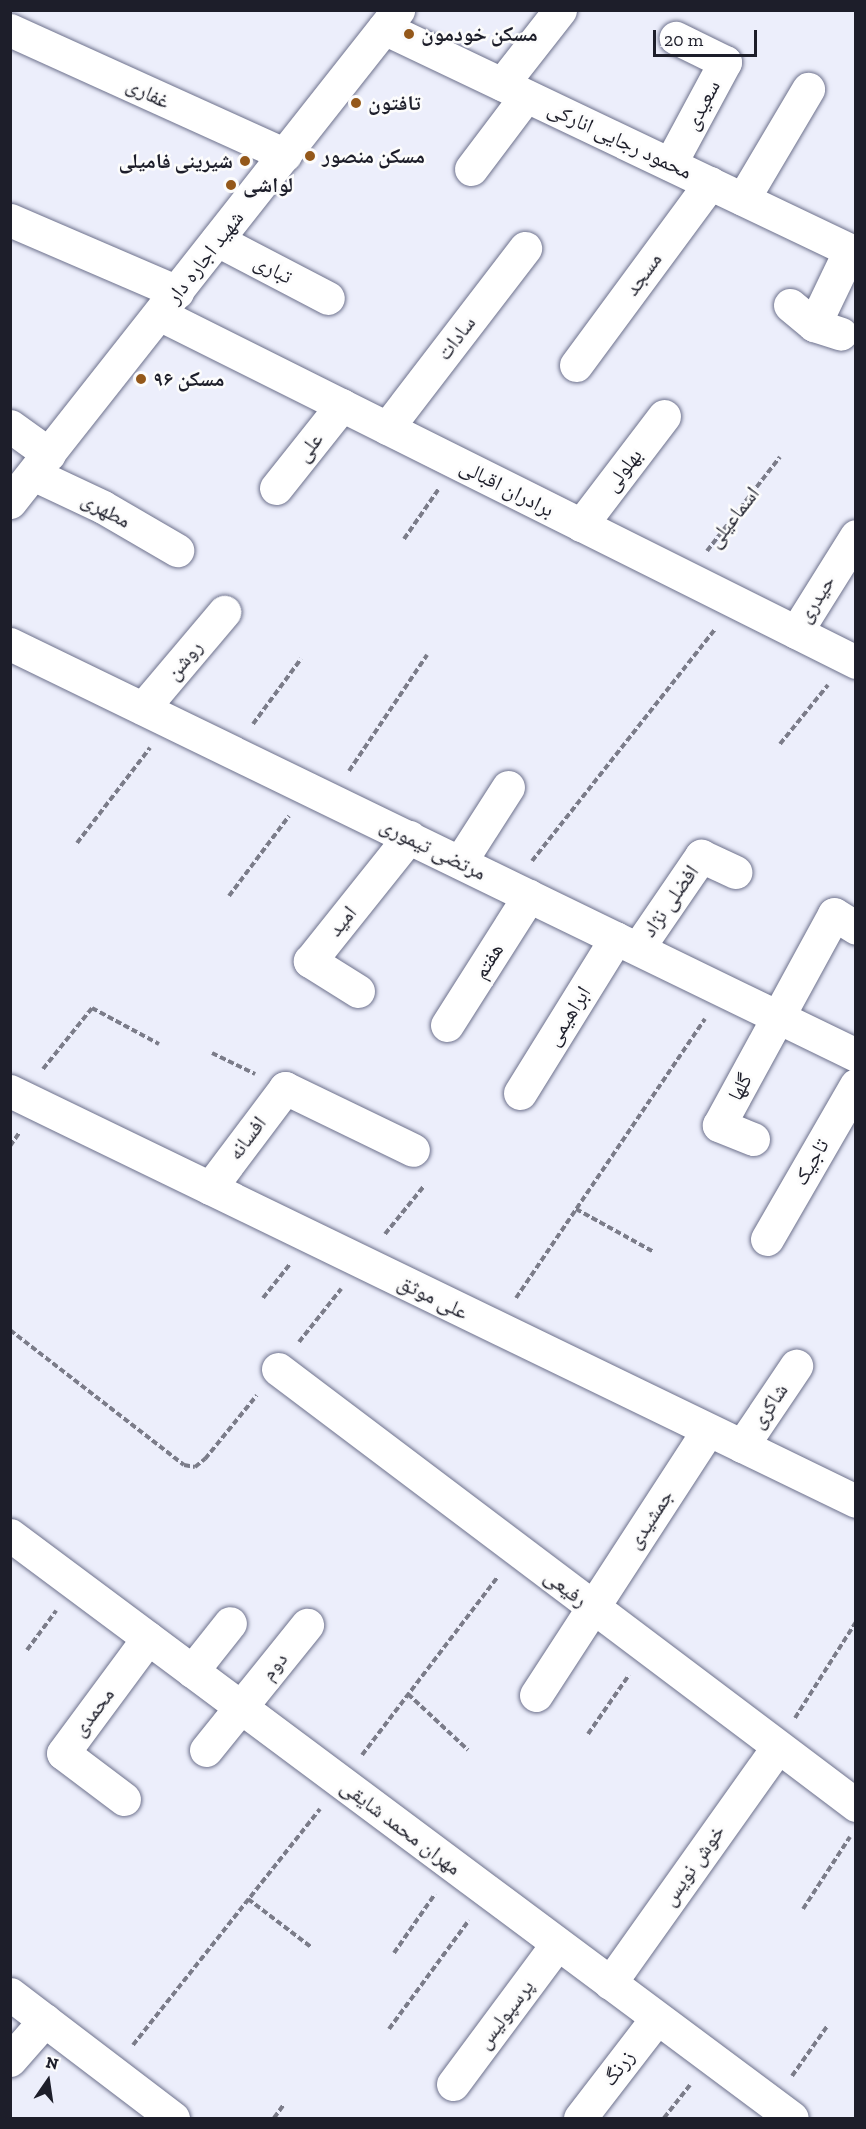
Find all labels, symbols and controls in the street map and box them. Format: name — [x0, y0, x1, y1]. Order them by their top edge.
scale bar — [656, 18, 760, 56]
place label: مسکن خودمون — [421, 21, 538, 47]
marker: مسکن خودمون — [402, 27, 416, 41]
text: 20 m — [664, 29, 703, 51]
street label: غفاری — [122, 72, 174, 114]
street label: سعیدی — [678, 76, 726, 134]
place label: تافتون — [368, 90, 421, 116]
marker: تافتون — [349, 96, 363, 110]
street label: محمود رجایی انارکی — [544, 96, 696, 184]
place label: مسکن منصور — [322, 143, 425, 169]
place label: شیرینی فامیلی — [119, 148, 233, 174]
marker: مسکن منصور — [303, 149, 317, 163]
marker: شیرینی فامیلی — [238, 154, 252, 168]
place label: لواشی — [243, 172, 293, 198]
marker: لواشی — [224, 178, 238, 192]
street label: شهید اجاره دار — [161, 206, 249, 308]
street label: مسجد — [619, 247, 667, 301]
street label: تباری — [250, 249, 296, 289]
street label: سادات — [431, 311, 481, 365]
place label: مسکن ۹۶ — [153, 366, 224, 392]
marker: مسکن ۹۶ — [134, 372, 148, 386]
street label: علی — [290, 427, 328, 467]
street label: بهلولی — [599, 443, 647, 497]
street label: برادران اقبالی — [456, 454, 558, 522]
street label: اسماعیلی — [701, 481, 765, 553]
street label: مطهری — [77, 487, 135, 533]
street label: حیدری — [792, 570, 840, 628]
street label: روشن — [160, 635, 208, 685]
street label: مرتضی تیموری — [376, 812, 490, 886]
street label: افضلی نژاد — [636, 860, 704, 942]
street label: امید — [322, 901, 362, 941]
street label: هفتم — [467, 938, 509, 984]
street label: ابراهیمی — [540, 982, 596, 1050]
street label: گلها — [722, 1069, 758, 1105]
street label: افسانه — [222, 1111, 272, 1165]
street label: تاجیک — [788, 1134, 834, 1190]
street label: علی موثق — [394, 1269, 472, 1325]
street label: شاکری — [745, 1379, 793, 1433]
street label: جمشیدی — [621, 1484, 679, 1554]
street label: رفیعی — [539, 1563, 593, 1613]
street label: دوم — [255, 1647, 293, 1685]
street label: محمدی — [66, 1682, 120, 1742]
street label: مهران محمد شایقی — [336, 1774, 466, 1880]
street label: خوش نویس — [656, 1820, 730, 1910]
street label: پرسپولیس — [471, 1974, 539, 2054]
street label: زرنگ — [596, 2045, 640, 2091]
north arrow — [18, 2051, 78, 2111]
text: N — [44, 2052, 60, 2074]

